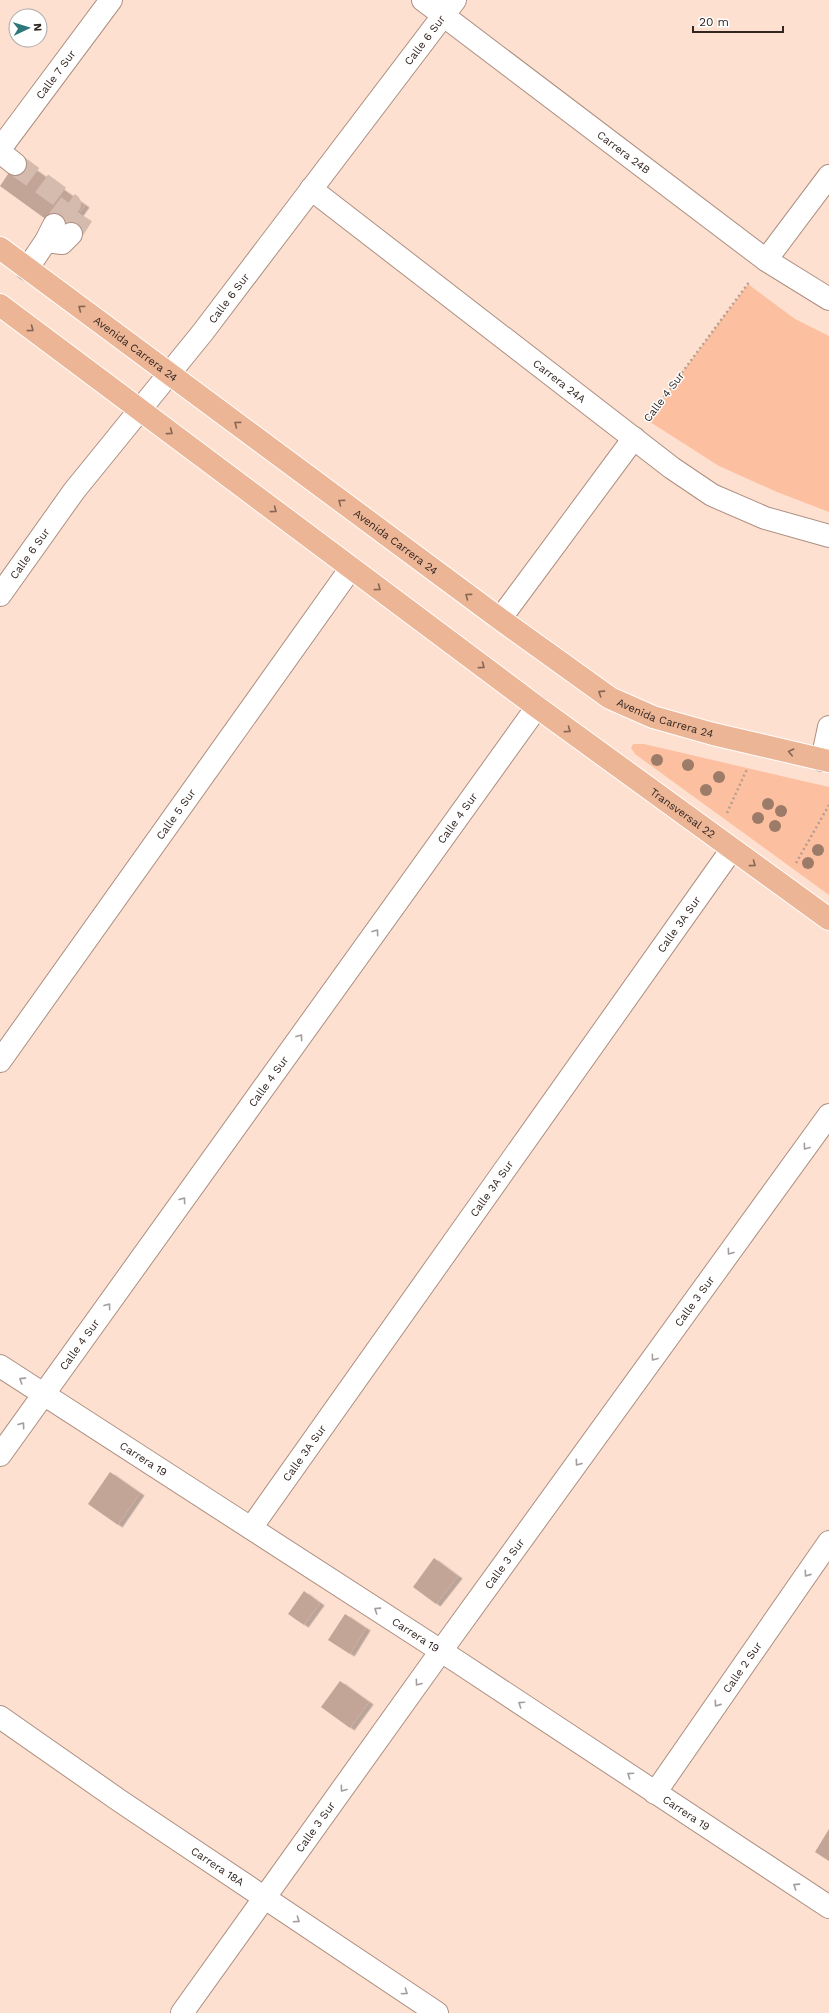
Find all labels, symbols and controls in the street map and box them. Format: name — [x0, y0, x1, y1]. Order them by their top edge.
north arrow — [8, 8, 48, 48]
scale bar — [693, 8, 783, 34]
street label: Calle 6 Sur — [402, 12, 448, 68]
text: 20 m — [699, 15, 729, 29]
text: N — [31, 23, 44, 32]
street label: Calle 7 Sur — [33, 47, 78, 102]
street label: Carrera 24B — [595, 128, 653, 176]
street label: Calle 6 Sur — [206, 270, 252, 326]
one-way arrow — [78, 306, 85, 313]
street label: Avenida Carrera 24 — [91, 313, 180, 384]
one-way arrow — [27, 324, 34, 331]
street label: Carrera 24A — [530, 357, 588, 405]
street label: Calle 4 Sur — [641, 369, 687, 425]
one-way arrow — [234, 422, 241, 429]
one-way arrow — [166, 428, 173, 435]
one-way arrow — [339, 500, 346, 507]
one-way arrow — [270, 506, 277, 513]
street label: Avenida Carrera 24 — [351, 506, 441, 577]
street label: Calle 6 Sur — [7, 525, 52, 581]
one-way arrow — [374, 584, 381, 591]
one-way arrow — [466, 594, 473, 601]
one-way arrow — [478, 662, 485, 669]
one-way arrow — [598, 690, 605, 697]
street label: Avenida Carrera 24 — [615, 695, 715, 740]
one-way arrow — [564, 725, 571, 732]
one-way arrow — [788, 749, 794, 757]
street label: Transversal 22 — [648, 785, 718, 841]
street label: Calle 5 Sur — [153, 786, 198, 842]
street label: Calle 4 Sur — [435, 790, 480, 846]
one-way arrow — [749, 859, 756, 867]
street label: Calle 3A Sur — [654, 893, 703, 955]
one-way arrow — [371, 929, 379, 936]
one-way arrow — [295, 1035, 302, 1042]
street label: Calle 4 Sur — [246, 1053, 291, 1109]
one-way arrow — [803, 1143, 811, 1150]
street label: Calle 3A Sur — [467, 1157, 516, 1219]
one-way arrow — [178, 1197, 186, 1204]
one-way arrow — [728, 1248, 735, 1255]
street label: Calle 3 Sur — [672, 1273, 717, 1329]
one-way arrow — [103, 1303, 110, 1310]
street label: Calle 4 Sur — [57, 1316, 102, 1372]
one-way arrow — [652, 1353, 659, 1360]
one-way arrow — [19, 1377, 26, 1385]
one-way arrow — [17, 1422, 24, 1429]
street label: Calle 3A Sur — [280, 1422, 329, 1484]
street label: Carrera 19 — [117, 1439, 170, 1479]
one-way arrow — [575, 1459, 582, 1466]
street label: Calle 3 Sur — [482, 1535, 527, 1591]
one-way arrow — [805, 1570, 812, 1577]
one-way arrow — [374, 1607, 381, 1615]
street label: Carrera 19 — [390, 1615, 442, 1655]
street label: Calle 2 Sur — [720, 1639, 765, 1695]
one-way arrow — [415, 1679, 423, 1686]
one-way arrow — [714, 1700, 722, 1707]
one-way arrow — [518, 1701, 525, 1709]
one-way arrow — [627, 1773, 634, 1780]
one-way arrow — [340, 1785, 348, 1792]
street label: Carrera 19 — [660, 1793, 713, 1833]
street label: Calle 3 Sur — [293, 1799, 338, 1855]
street label: Carrera 18A — [189, 1844, 247, 1889]
one-way arrow — [794, 1884, 801, 1891]
one-way arrow — [293, 1915, 300, 1923]
one-way arrow — [401, 1987, 408, 1995]

